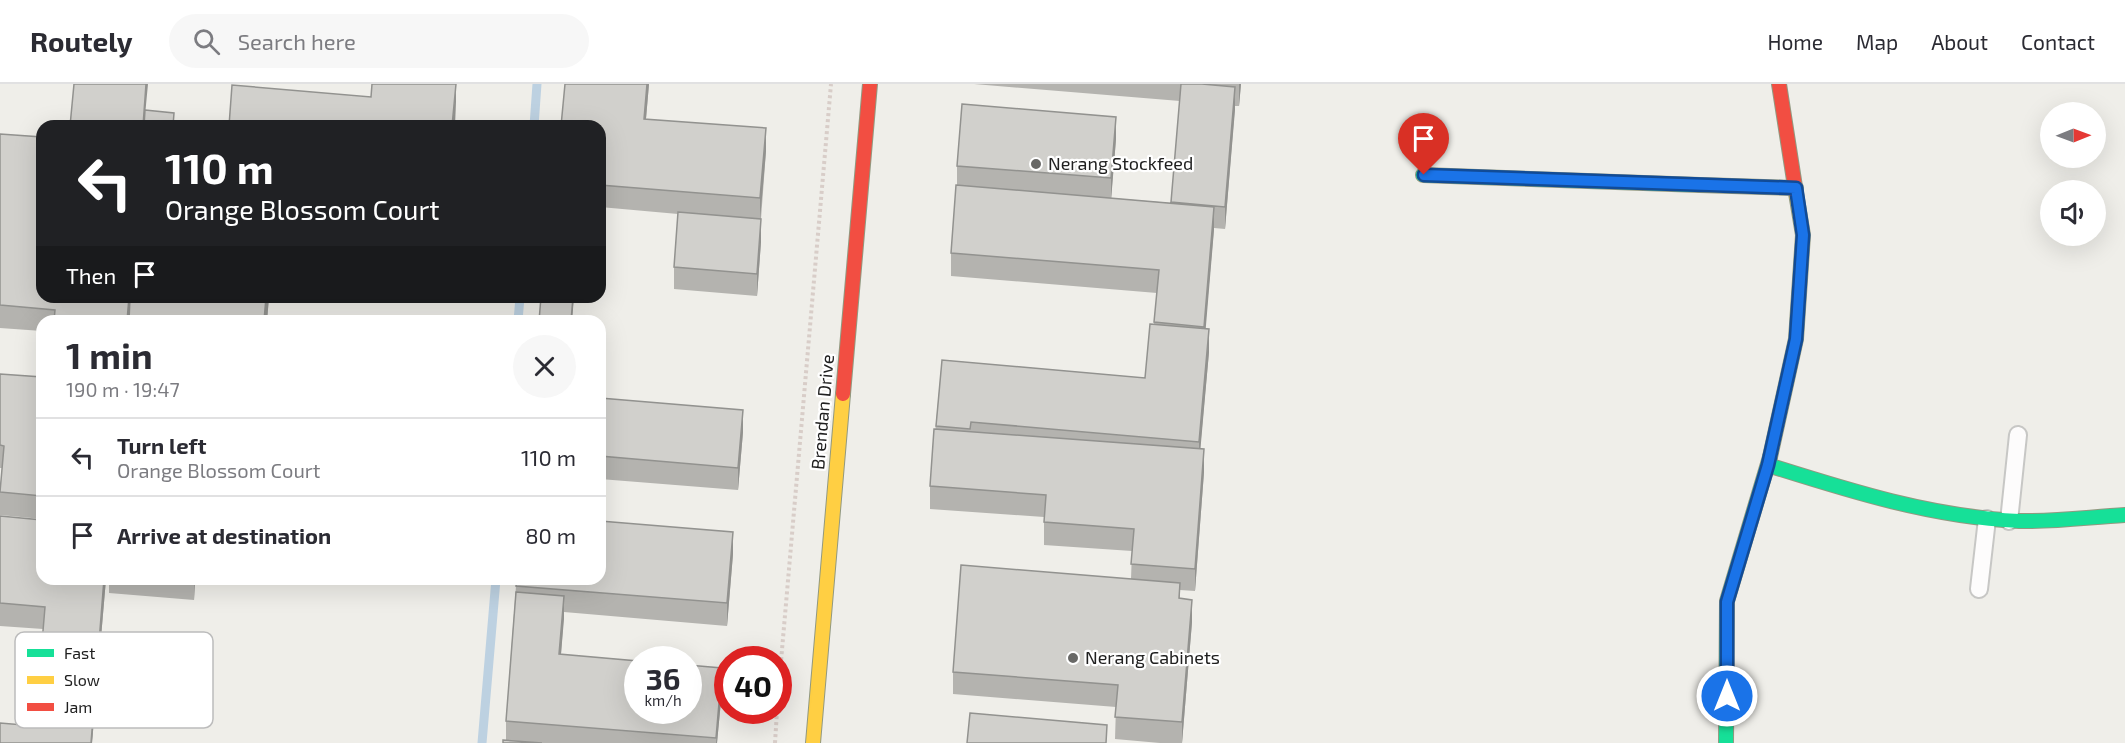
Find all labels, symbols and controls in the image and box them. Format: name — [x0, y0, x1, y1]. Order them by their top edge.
search box — [169, 14, 589, 68]
text: Routely — [30, 24, 133, 58]
icon: search — [190, 25, 223, 58]
text: Search here — [238, 28, 356, 54]
text: Home — [1767, 29, 1823, 54]
text: Map — [1856, 29, 1898, 54]
text: About — [1931, 29, 1988, 54]
text: Contact — [2021, 29, 2095, 54]
north arrow — [2040, 102, 2106, 168]
map controls — [2040, 102, 2106, 246]
pin — [1398, 113, 1449, 175]
icon: arrive — [1407, 122, 1440, 155]
text: 110 m — [165, 142, 274, 192]
icon: left — [66, 144, 144, 222]
place label: Nerang Stockfeed — [1048, 152, 1193, 174]
marker: Nerang Stockfeed — [1029, 157, 1043, 171]
button: sound — [2040, 180, 2106, 246]
text: Orange Blossom Court — [165, 193, 440, 225]
icon: arrive — [128, 258, 161, 291]
text: Then — [66, 262, 116, 288]
text: 1 min — [66, 333, 153, 376]
button: close — [513, 335, 576, 398]
street label: Brendan Drive — [806, 353, 838, 470]
text: 190 m · 19:47 — [66, 377, 180, 401]
text: Turn left — [117, 432, 206, 458]
icon: left — [66, 441, 99, 474]
text: 110 m — [521, 444, 576, 470]
text: Orange Blossom Court — [117, 458, 320, 482]
icon: arrive — [66, 519, 99, 552]
text: Arrive at destination — [117, 522, 331, 548]
text: 80 m — [525, 522, 576, 548]
legend — [15, 632, 213, 728]
text: Fast — [64, 643, 95, 662]
speed limit sign: 40 — [714, 646, 792, 724]
place label: Nerang Cabinets — [1085, 646, 1220, 668]
marker: Nerang Cabinets — [1066, 651, 1080, 665]
text: 36 — [646, 660, 680, 696]
position arrow — [1695, 664, 1759, 728]
text: Slow — [64, 670, 100, 689]
text: km/h — [644, 691, 682, 709]
text: Jam — [64, 697, 92, 716]

